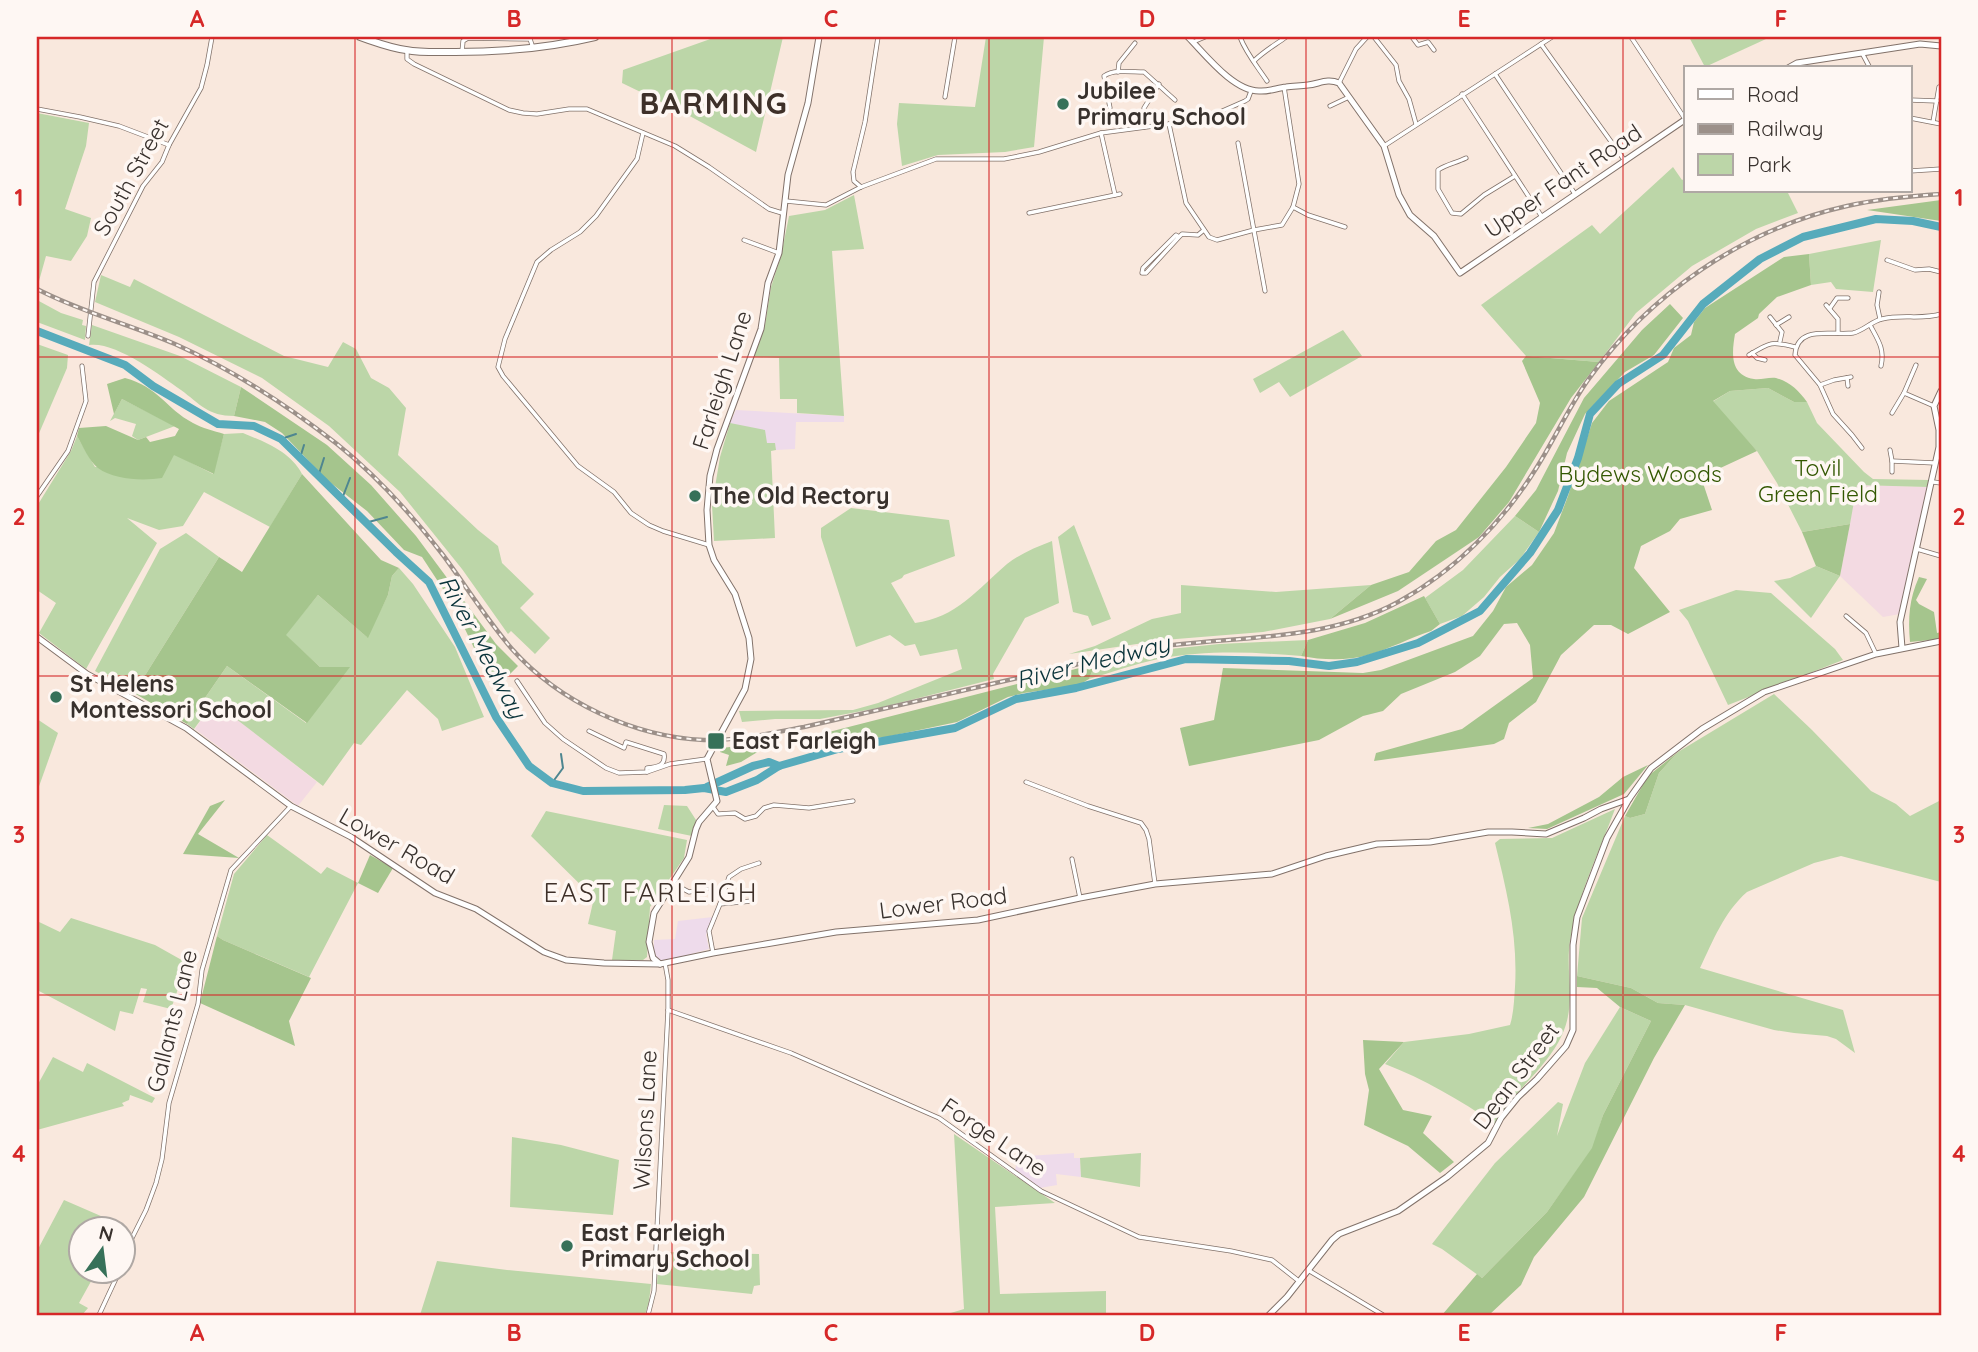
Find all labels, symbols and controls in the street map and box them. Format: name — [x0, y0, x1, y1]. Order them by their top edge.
text: A — [190, 4, 205, 33]
text: B — [506, 4, 522, 33]
text: C — [824, 4, 838, 33]
text: D — [1139, 4, 1155, 33]
text: E — [1457, 4, 1471, 33]
text: F — [1775, 4, 1787, 33]
legend — [1684, 66, 1912, 192]
place label: Jubilee Primary School — [1077, 76, 1246, 131]
text: Road — [1747, 81, 1799, 107]
district label: BARMING — [639, 84, 789, 122]
marker: Jubilee Primary School — [1055, 96, 1071, 112]
street label: South Street — [86, 113, 175, 241]
text: Railway — [1747, 115, 1823, 141]
street label: Upper Fant Road — [1479, 117, 1647, 244]
text: Park — [1747, 151, 1791, 177]
text: 1 — [15, 183, 23, 212]
text: 1 — [1955, 183, 1963, 212]
street label: Farleigh Lane — [685, 307, 758, 453]
park label: Tovil Green Field — [1758, 453, 1878, 508]
park label: Bydews Woods — [1558, 459, 1722, 488]
place label: The Old Rectory — [709, 481, 890, 510]
marker: The Old Rectory — [687, 488, 703, 504]
text: 2 — [12, 502, 26, 531]
text: 2 — [1952, 502, 1966, 531]
water label: River Medway — [433, 570, 534, 724]
water label: River Medway — [1013, 627, 1174, 695]
place label: St Helens Montessori School — [70, 669, 272, 724]
marker: St Helens Montessori School — [48, 689, 64, 705]
place label: East Farleigh — [732, 726, 877, 755]
marker: East Farleigh — [706, 731, 726, 751]
street label: Lower Road — [334, 801, 460, 890]
text: 3 — [13, 820, 25, 849]
text: 3 — [1953, 820, 1965, 849]
district label: EAST FARLEIGH — [543, 876, 759, 909]
street label: Lower Road — [877, 880, 1009, 925]
street label: Gallants Lane — [140, 947, 203, 1095]
street label: Dean Street — [1466, 1016, 1565, 1135]
street label: Wilsons Lane — [626, 1049, 663, 1191]
street label: Forge Lane — [936, 1091, 1052, 1182]
text: 4 — [12, 1139, 26, 1168]
text: 4 — [1952, 1139, 1966, 1168]
north arrow — [66, 1216, 136, 1286]
place label: East Farleigh Primary School — [581, 1218, 750, 1273]
text: N — [96, 1220, 116, 1247]
marker: East Farleigh Primary School — [559, 1238, 575, 1254]
text: A — [190, 1318, 205, 1347]
text: B — [506, 1318, 522, 1347]
text: C — [824, 1318, 838, 1347]
text: D — [1139, 1318, 1155, 1347]
text: E — [1457, 1318, 1471, 1347]
text: F — [1775, 1318, 1787, 1347]

